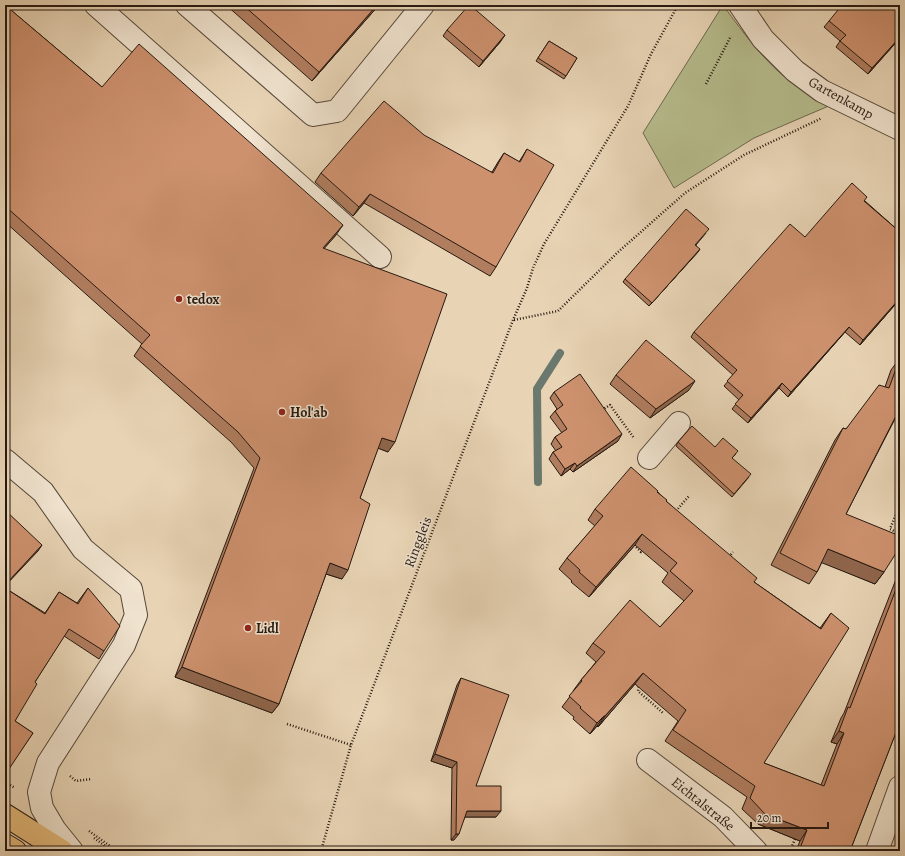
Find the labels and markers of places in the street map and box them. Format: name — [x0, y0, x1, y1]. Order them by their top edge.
place label: tedox — [187, 290, 220, 309]
marker: tedox — [174, 294, 184, 304]
place label: Hol'ab — [290, 403, 328, 422]
marker: Hol'ab — [277, 407, 287, 417]
place label: Lidl — [256, 619, 279, 638]
marker: Lidl — [243, 623, 253, 633]

